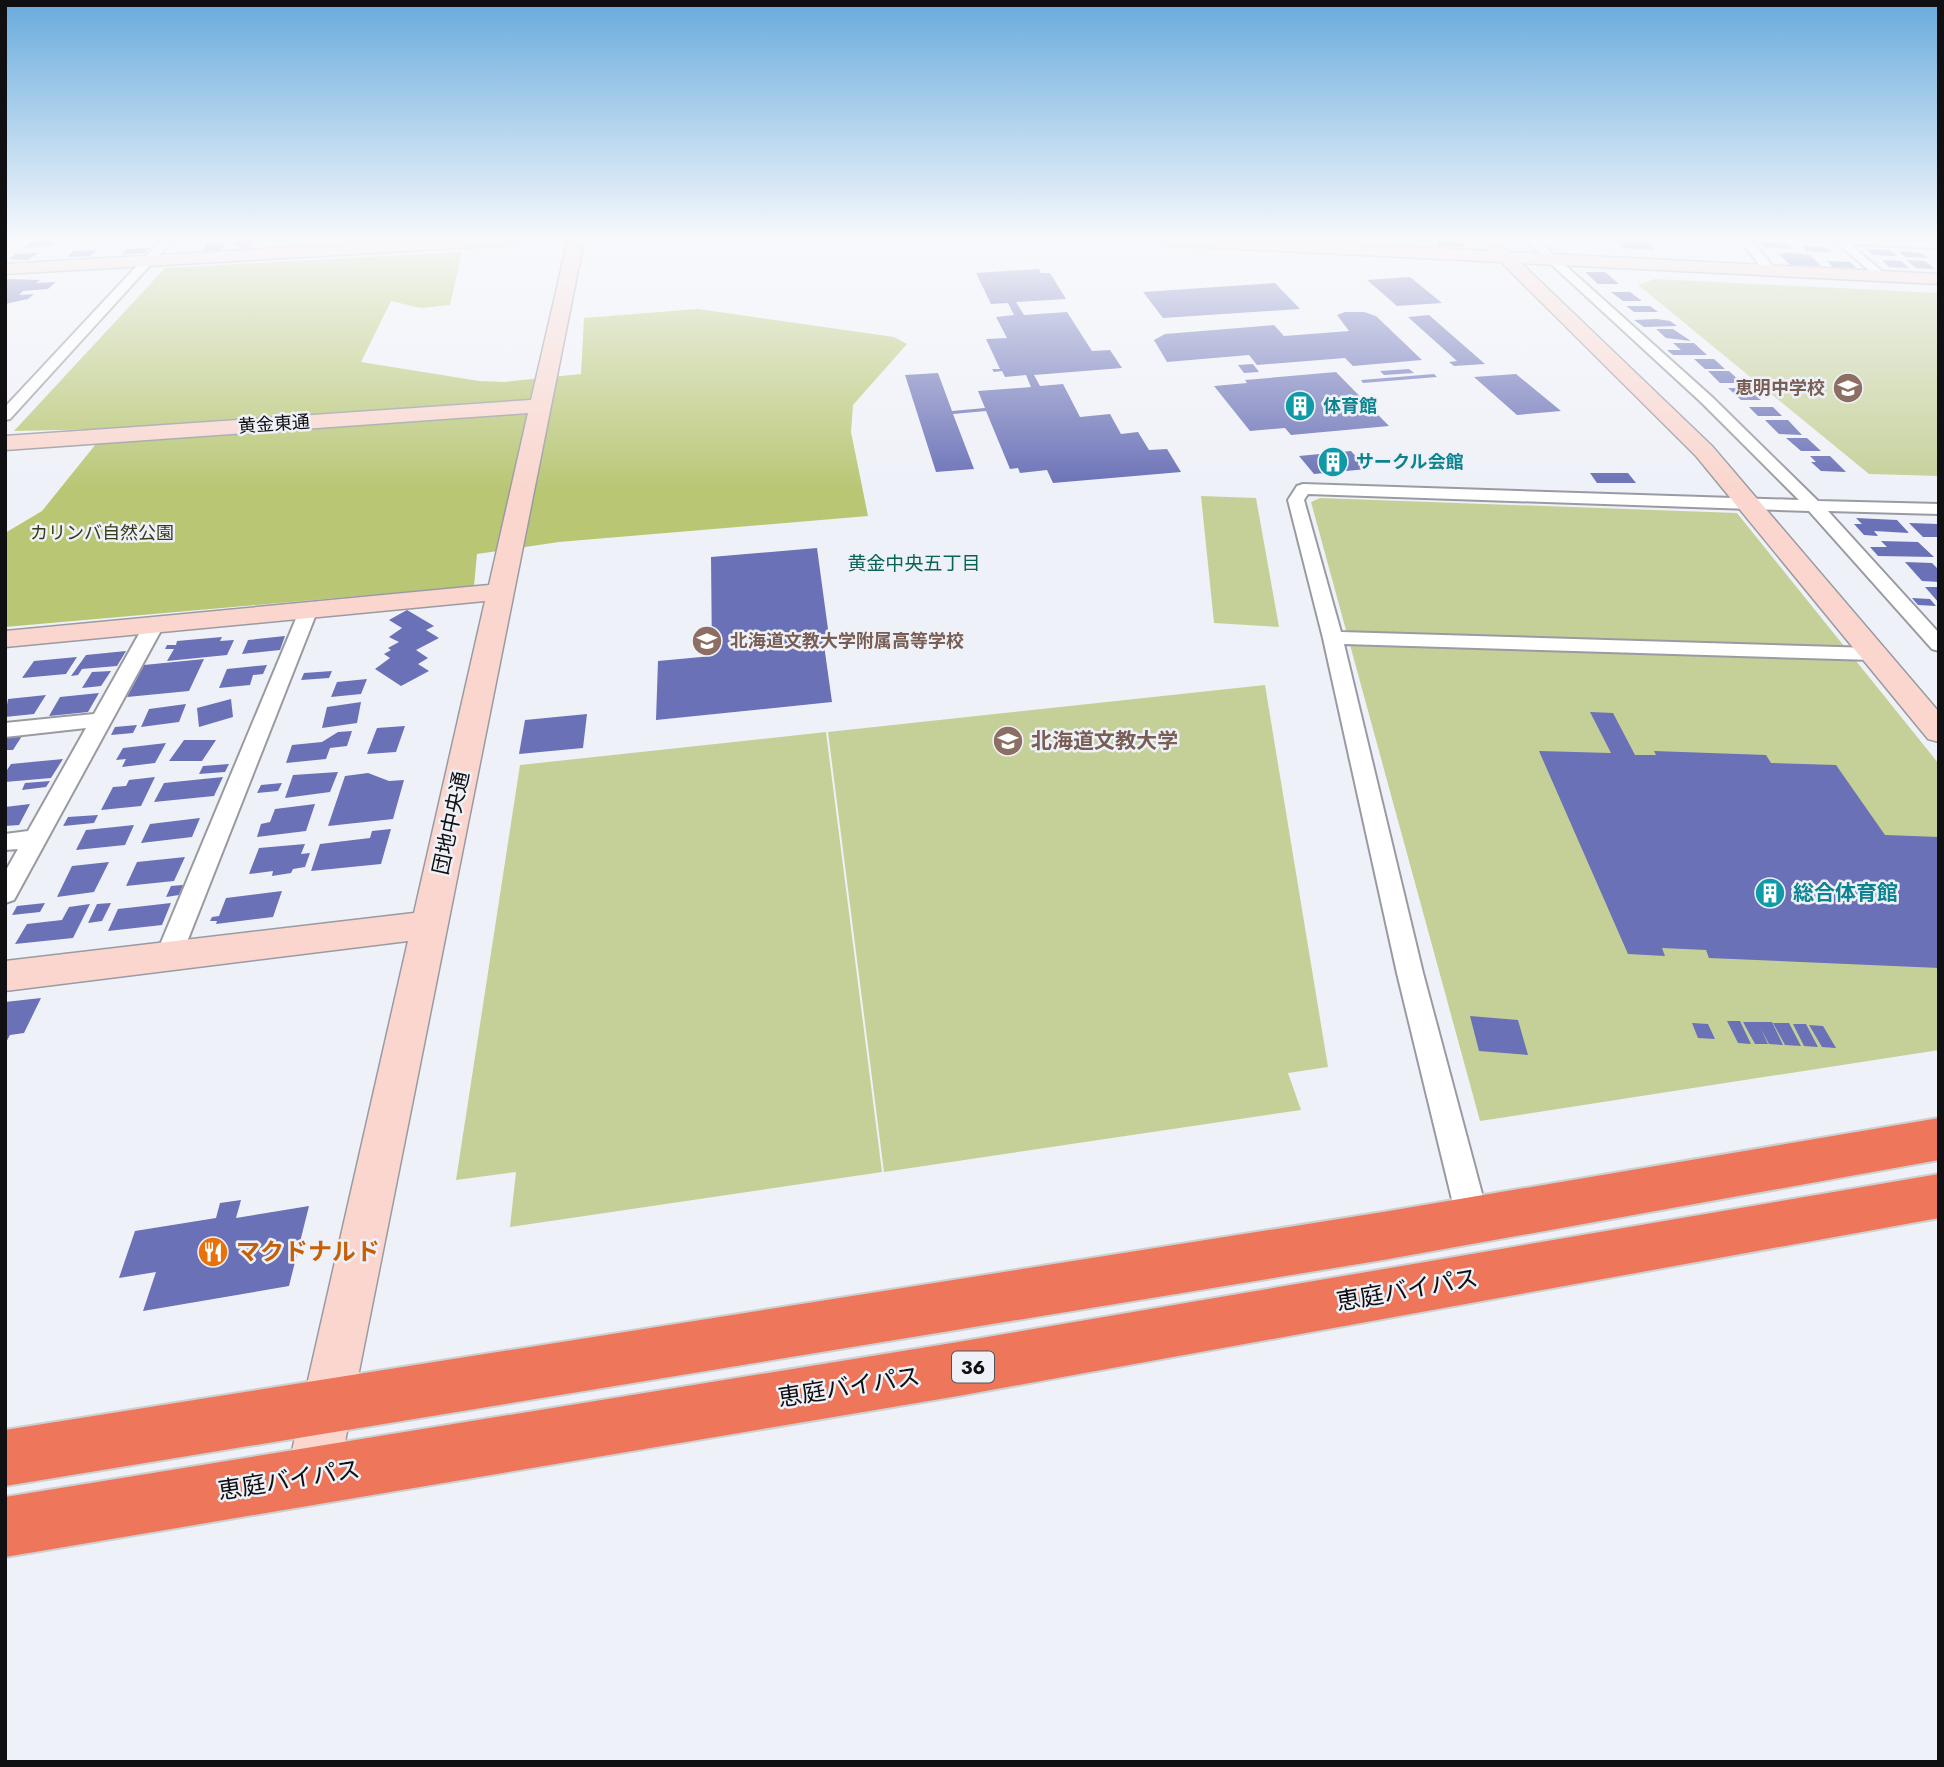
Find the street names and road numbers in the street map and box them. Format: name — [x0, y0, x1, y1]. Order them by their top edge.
street label: 黄金東通 — [237, 409, 311, 439]
street label: 団地中央通 — [425, 769, 477, 877]
street label: 恵庭バイパス — [1333, 1260, 1481, 1319]
road number: 36 — [952, 1352, 994, 1382]
street label: 恵庭バイパス — [775, 1358, 923, 1415]
street label: 恵庭バイパス — [215, 1451, 363, 1508]

